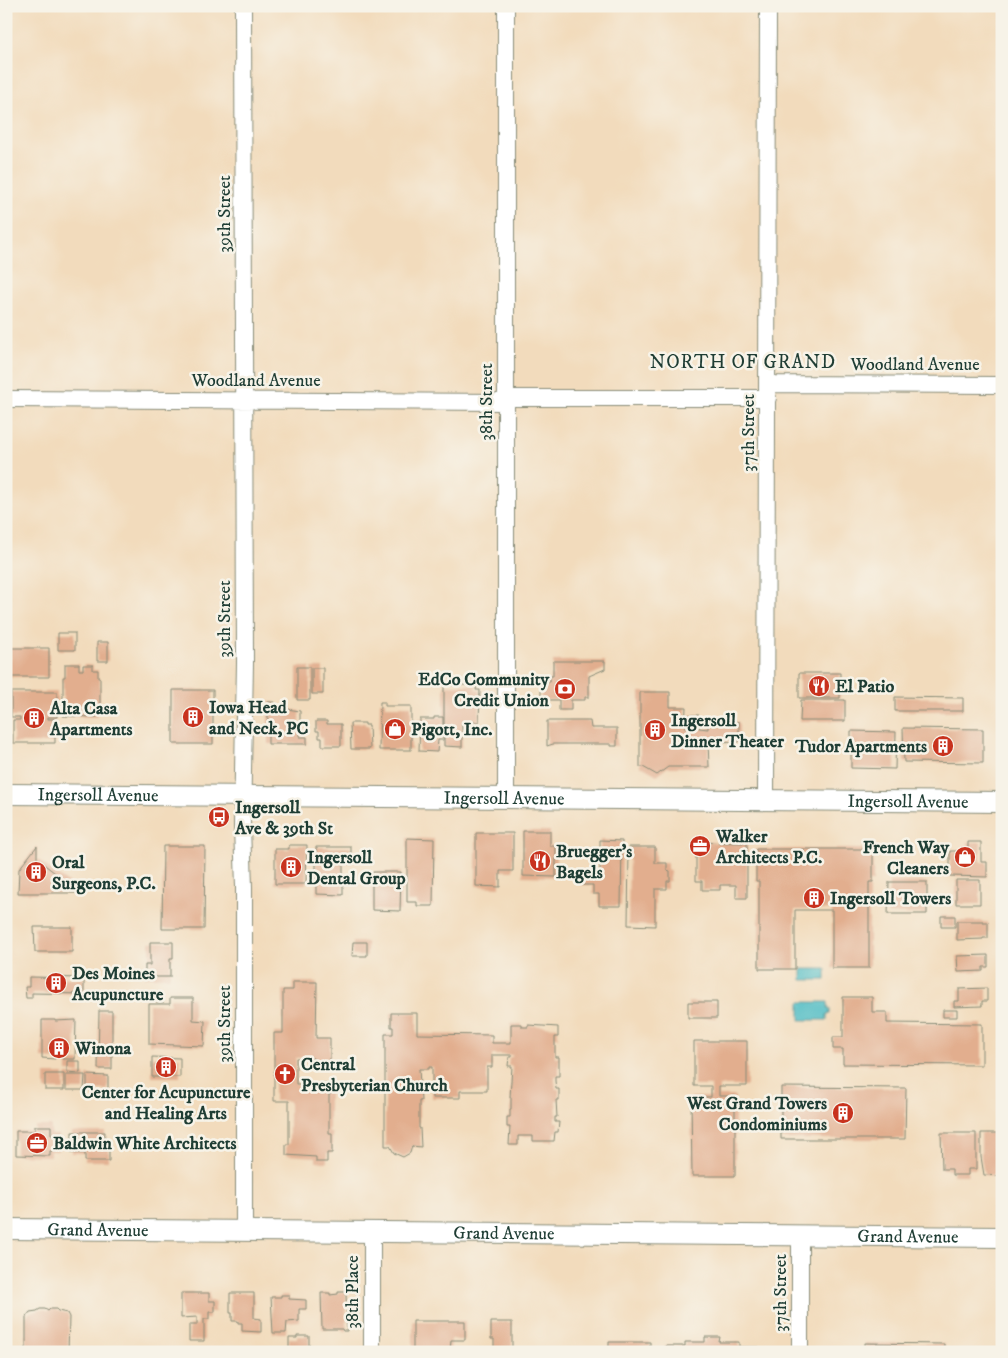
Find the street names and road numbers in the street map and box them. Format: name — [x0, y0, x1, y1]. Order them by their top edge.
street label: 39th Street — [214, 175, 236, 253]
street label: Woodland Avenue — [849, 354, 980, 376]
street label: 38th Street — [476, 363, 498, 441]
street label: Woodland Avenue — [190, 370, 321, 392]
street label: 37th Street — [738, 394, 760, 472]
street label: 39th Street — [214, 580, 236, 658]
street label: Ingersoll Avenue — [37, 784, 159, 807]
street label: Ingersoll Avenue — [443, 788, 565, 810]
street label: Ingersoll Avenue — [847, 791, 969, 814]
street label: 39th Street — [214, 985, 236, 1063]
street label: Grand Avenue — [47, 1219, 149, 1242]
street label: Grand Avenue — [453, 1223, 555, 1245]
street label: Grand Avenue — [857, 1226, 959, 1249]
street label: 37th Street — [770, 1254, 792, 1332]
street label: 38th Place — [342, 1255, 364, 1329]

